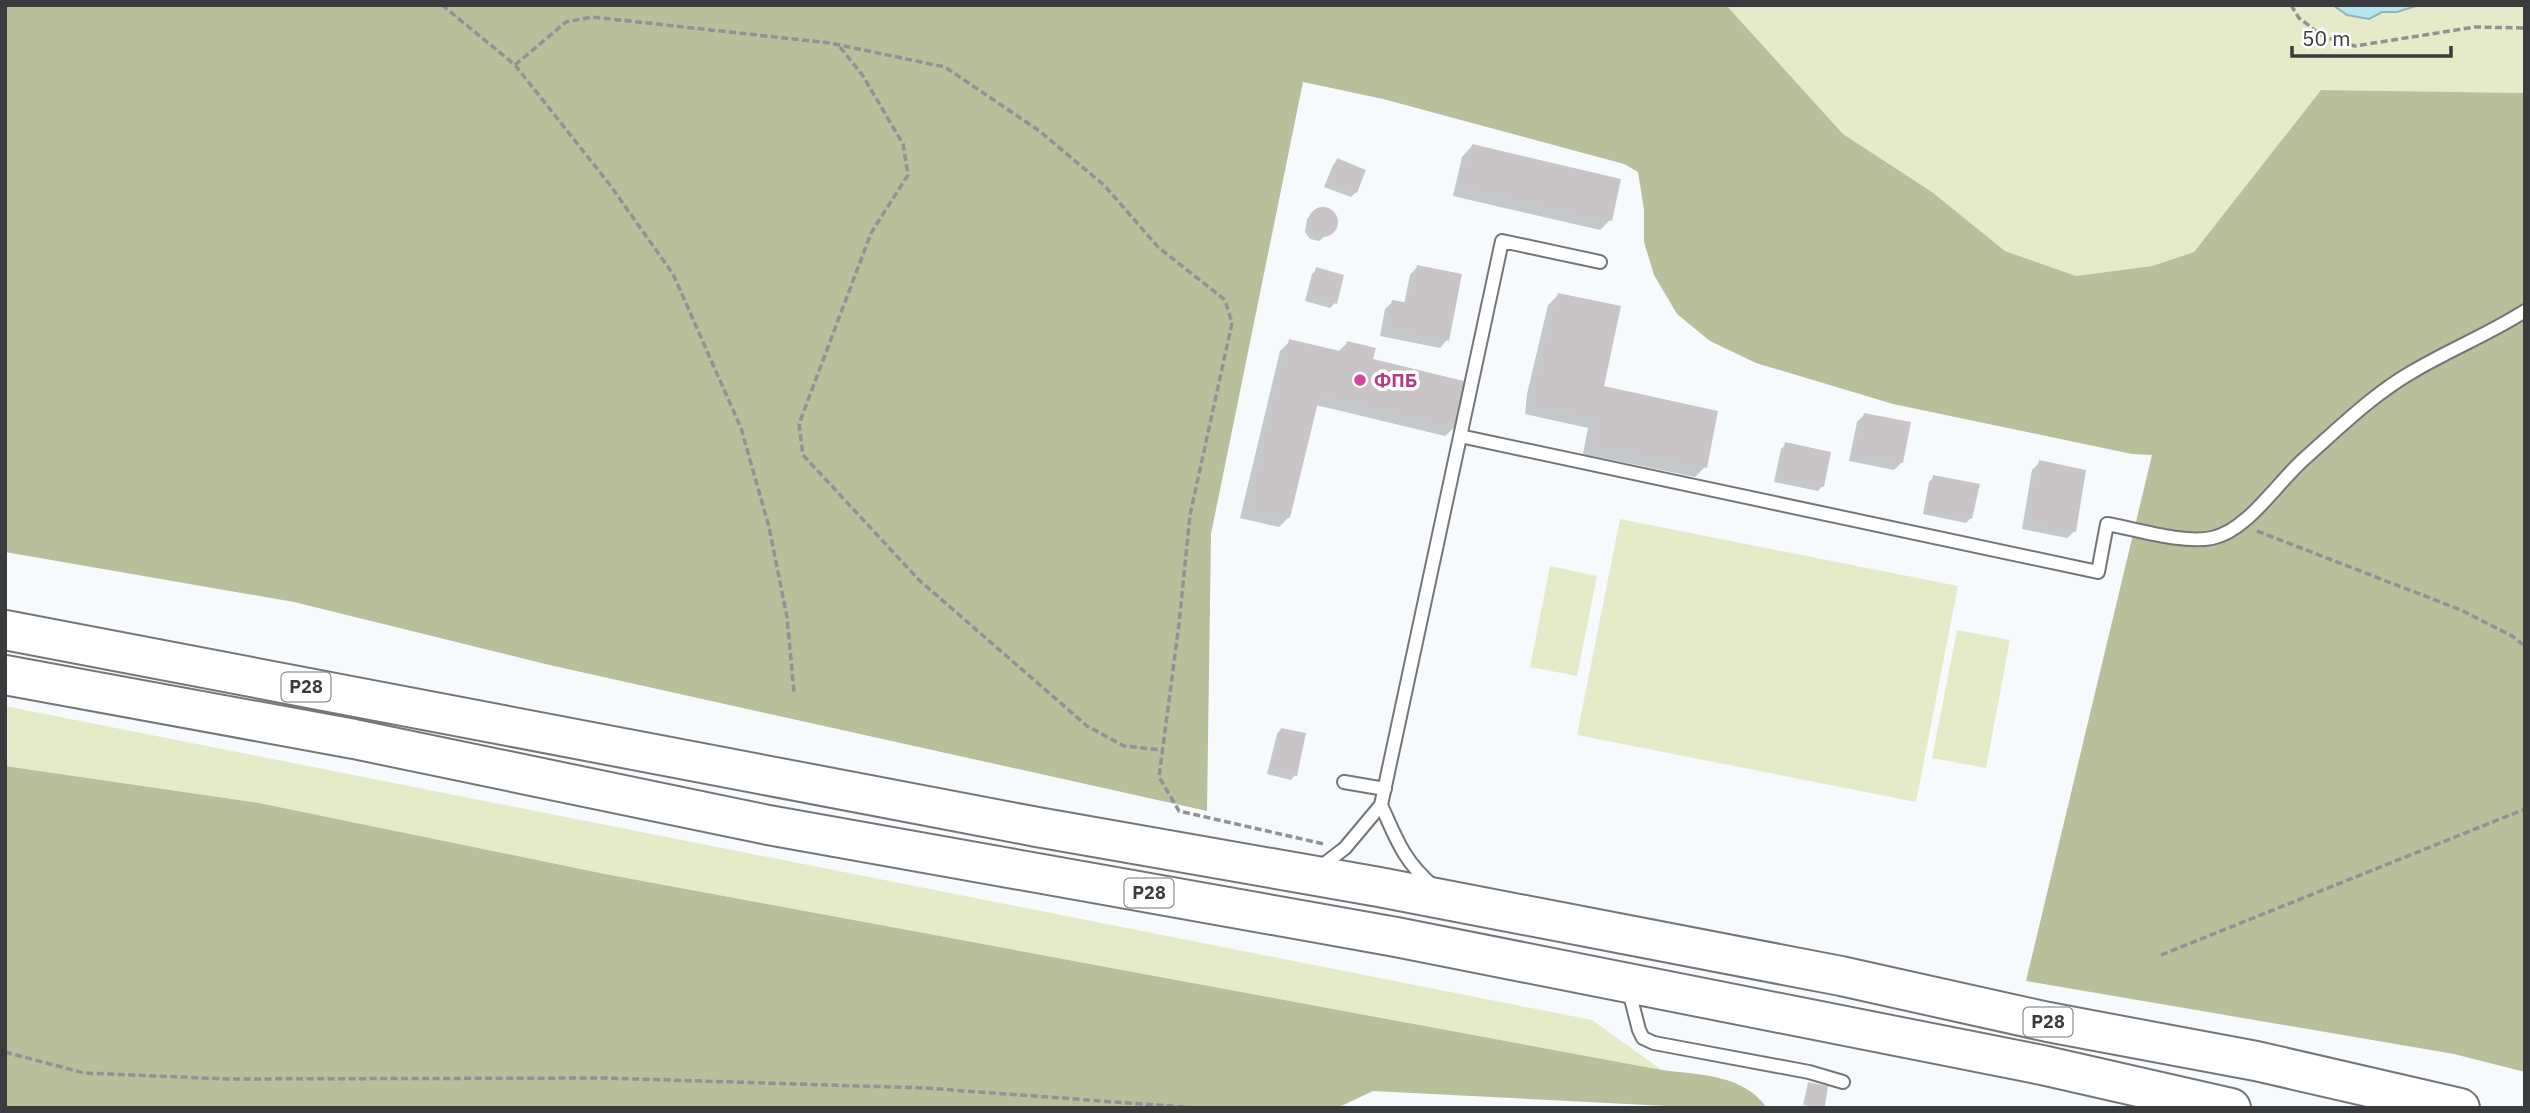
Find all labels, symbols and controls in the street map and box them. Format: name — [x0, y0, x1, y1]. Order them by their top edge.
scale bar — [2292, 14, 2451, 58]
text: 50 m — [2302, 24, 2351, 52]
place label: ФПБ — [1374, 368, 1417, 392]
marker: ФПБ — [1352, 372, 1368, 388]
road number: Р28 — [282, 672, 330, 702]
road number: Р28 — [1124, 878, 1174, 908]
road number: Р28 — [2024, 1007, 2072, 1036]

